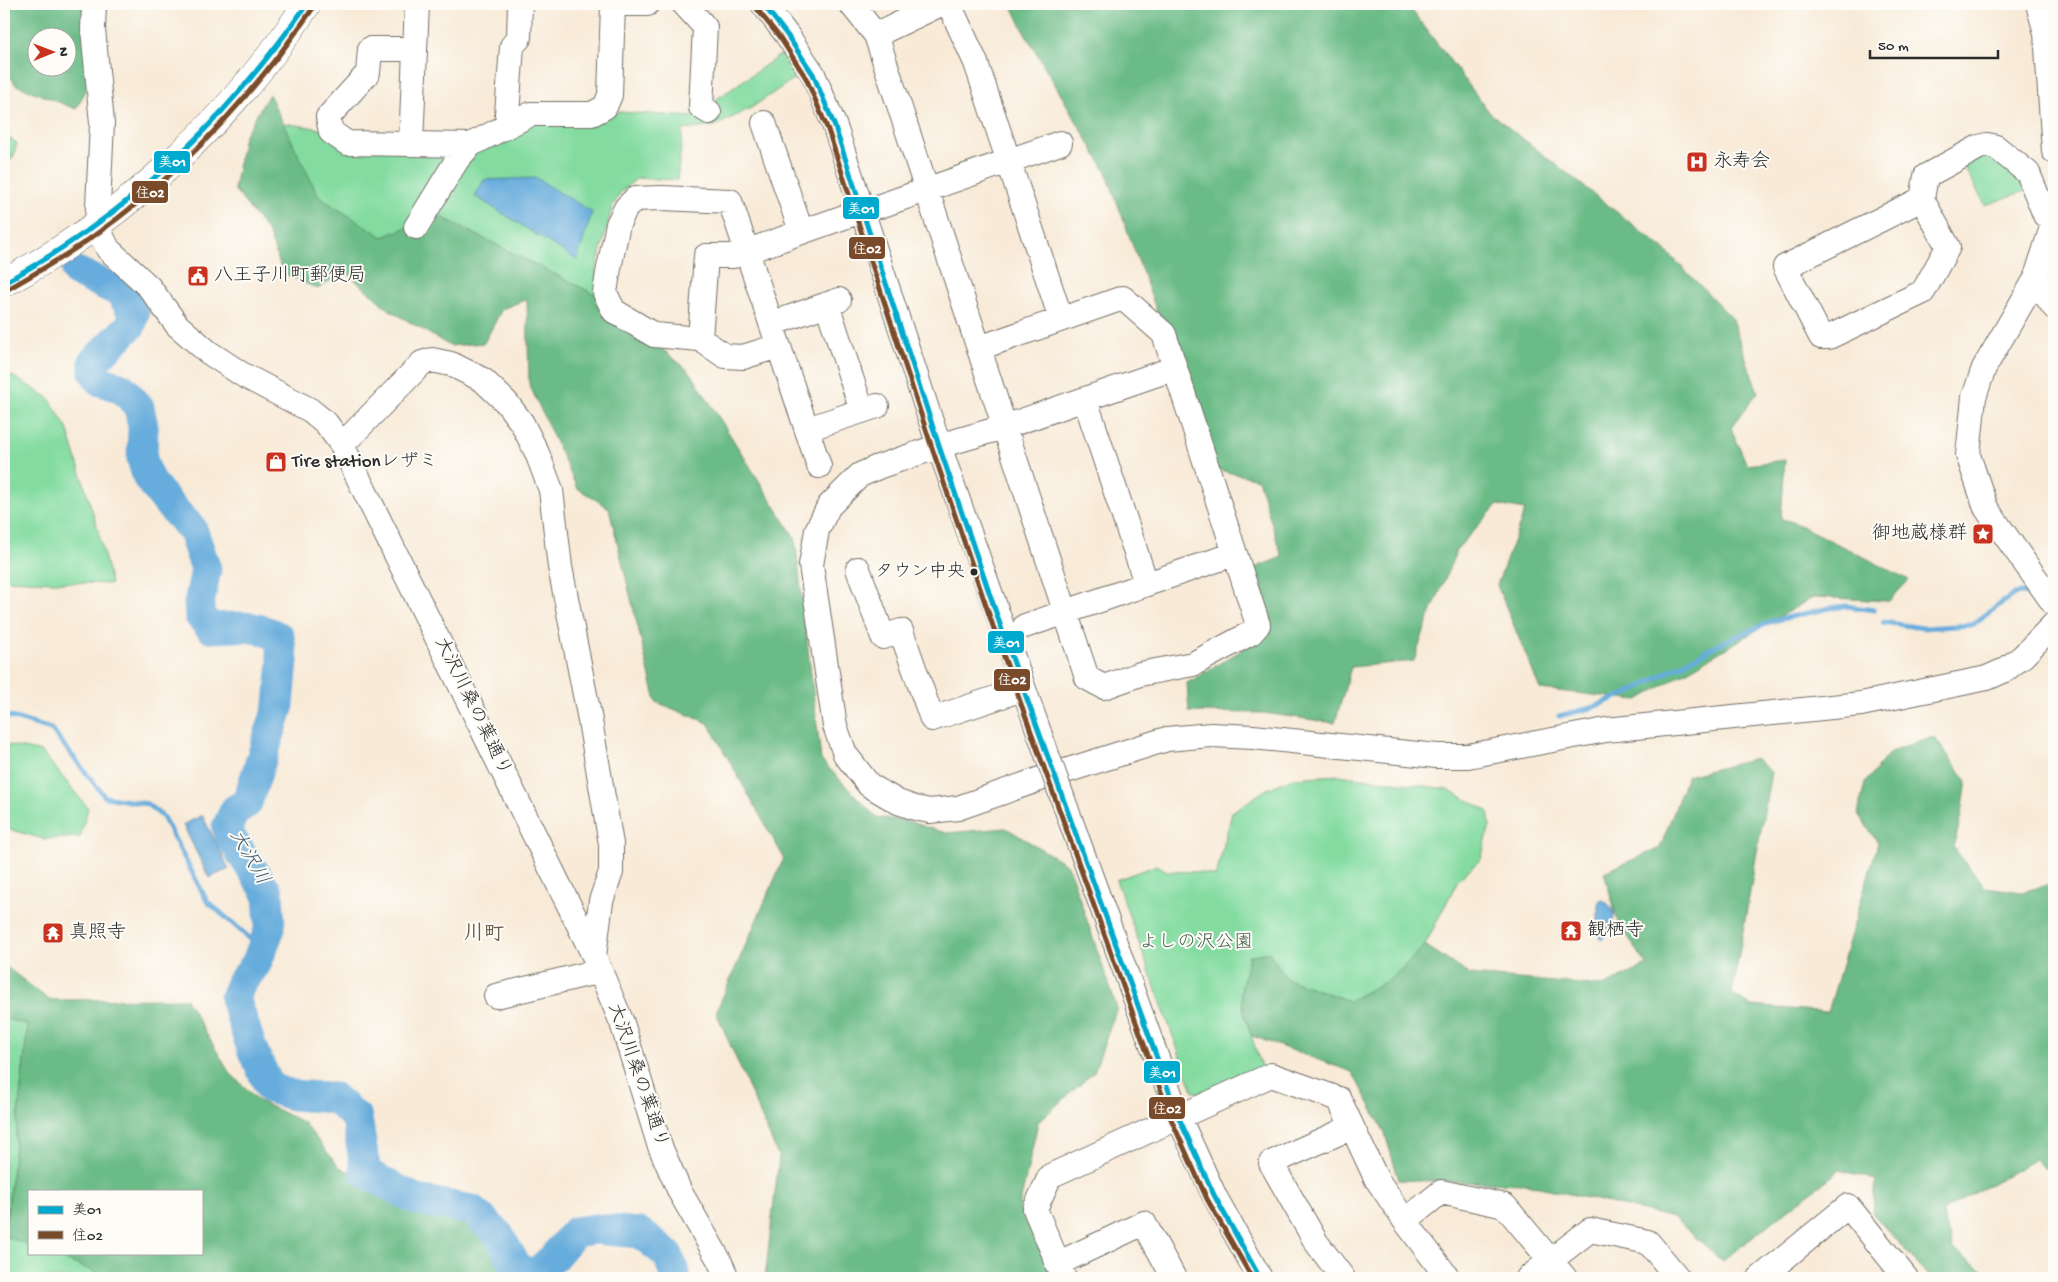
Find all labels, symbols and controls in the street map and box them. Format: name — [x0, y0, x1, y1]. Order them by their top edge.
north arrow — [28, 28, 78, 78]
scale bar — [1870, 28, 1998, 60]
text: 50 m — [1878, 38, 1909, 56]
text: N — [54, 47, 71, 57]
line badge: 美01 — [153, 150, 191, 174]
hospital icon: 永寿会 — [1685, 150, 1709, 174]
place label: 永寿会 — [1713, 150, 1770, 174]
text: 美01 — [158, 155, 186, 172]
line badge: 住02 — [131, 180, 169, 204]
text: 住02 — [136, 186, 165, 203]
line badge: 美01 — [842, 196, 880, 220]
text: 美01 — [847, 202, 875, 219]
line badge: 住02 — [848, 236, 886, 260]
text: 住02 — [853, 242, 882, 259]
public building icon: 八王子川町郵便局 — [186, 264, 210, 288]
place label: 八王子川町郵便局 — [214, 265, 366, 288]
shop icon: Tire stationレザミ — [264, 450, 288, 474]
place label: Tire stationレザミ — [291, 451, 438, 474]
place label: 御地蔵様群 — [1872, 522, 1967, 546]
place icon: 御地蔵様群 — [1971, 522, 1995, 546]
place label: タウン中央 — [875, 561, 965, 583]
marker: タウン中央 — [969, 567, 979, 577]
line badge: 美01 — [987, 630, 1025, 654]
street label: 大沢川桑の葉通り — [428, 633, 517, 780]
text: 美01 — [992, 636, 1020, 653]
line badge: 住02 — [993, 668, 1031, 692]
text: 住02 — [998, 673, 1027, 690]
water label: 大沢川 — [223, 826, 274, 890]
temple icon: 観栖寺 — [1559, 919, 1583, 943]
place label: 観栖寺 — [1587, 919, 1644, 943]
temple icon: 真照寺 — [41, 921, 65, 945]
place label: 真照寺 — [69, 921, 126, 945]
district label: 川町 — [464, 922, 504, 947]
park label: よしの沢公園 — [1139, 932, 1253, 955]
street label: 大沢川桑の葉通り — [601, 1000, 674, 1152]
line badge: 美01 — [1143, 1060, 1181, 1084]
text: 美01 — [1148, 1066, 1176, 1083]
line badge: 住02 — [1148, 1096, 1186, 1120]
text: 住02 — [1153, 1102, 1182, 1119]
legend — [28, 1190, 202, 1254]
text: 美01 — [72, 1202, 102, 1220]
text: 住02 — [72, 1228, 103, 1246]

